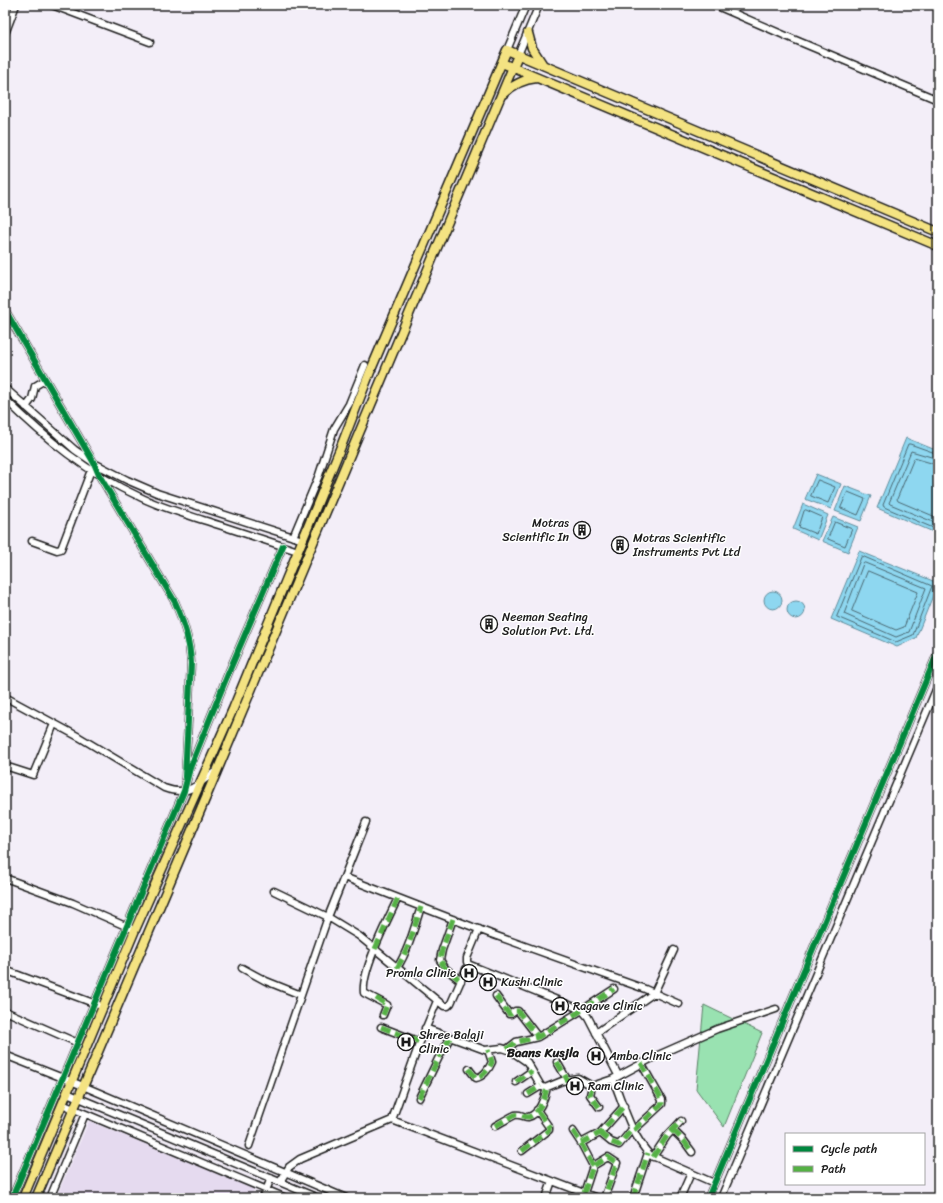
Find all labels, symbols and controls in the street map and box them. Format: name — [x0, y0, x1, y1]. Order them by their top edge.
place label: Motras Scientific In — [502, 512, 570, 548]
building icon: Motras Scientific In — [572, 520, 592, 540]
place label: Motras Scientific Instruments Pvt Ltd — [632, 527, 741, 563]
building icon: Motras Scientific Instruments Pvt Ltd — [610, 535, 630, 555]
place label: Neeman Seating Solution Pvt. Ltd. — [502, 606, 595, 642]
building icon: Neeman Seating Solution Pvt. Ltd. — [479, 614, 499, 634]
place label: Promla Clinic — [386, 962, 456, 984]
hospital icon: Promla Clinic — [459, 963, 479, 983]
place label: Kushi Clinic — [501, 971, 563, 993]
hospital icon: Kushi Clinic — [478, 972, 498, 992]
place label: Ragave Clinic — [573, 995, 643, 1017]
hospital icon: Ragave Clinic — [550, 996, 570, 1016]
place label: Shree Balaji Clinic — [419, 1024, 484, 1060]
hospital icon: Shree Balaji Clinic — [396, 1032, 416, 1052]
district label: Baans Kusjla — [507, 1041, 580, 1064]
place label: Amba Clinic — [608, 1045, 672, 1067]
hospital icon: Amba Clinic — [586, 1046, 606, 1066]
place label: Ram Clinic — [588, 1075, 644, 1097]
hospital icon: Ram Clinic — [565, 1076, 585, 1096]
legend — [785, 1133, 925, 1185]
text: Cycle path — [821, 1138, 877, 1160]
text: Path — [821, 1158, 846, 1180]

